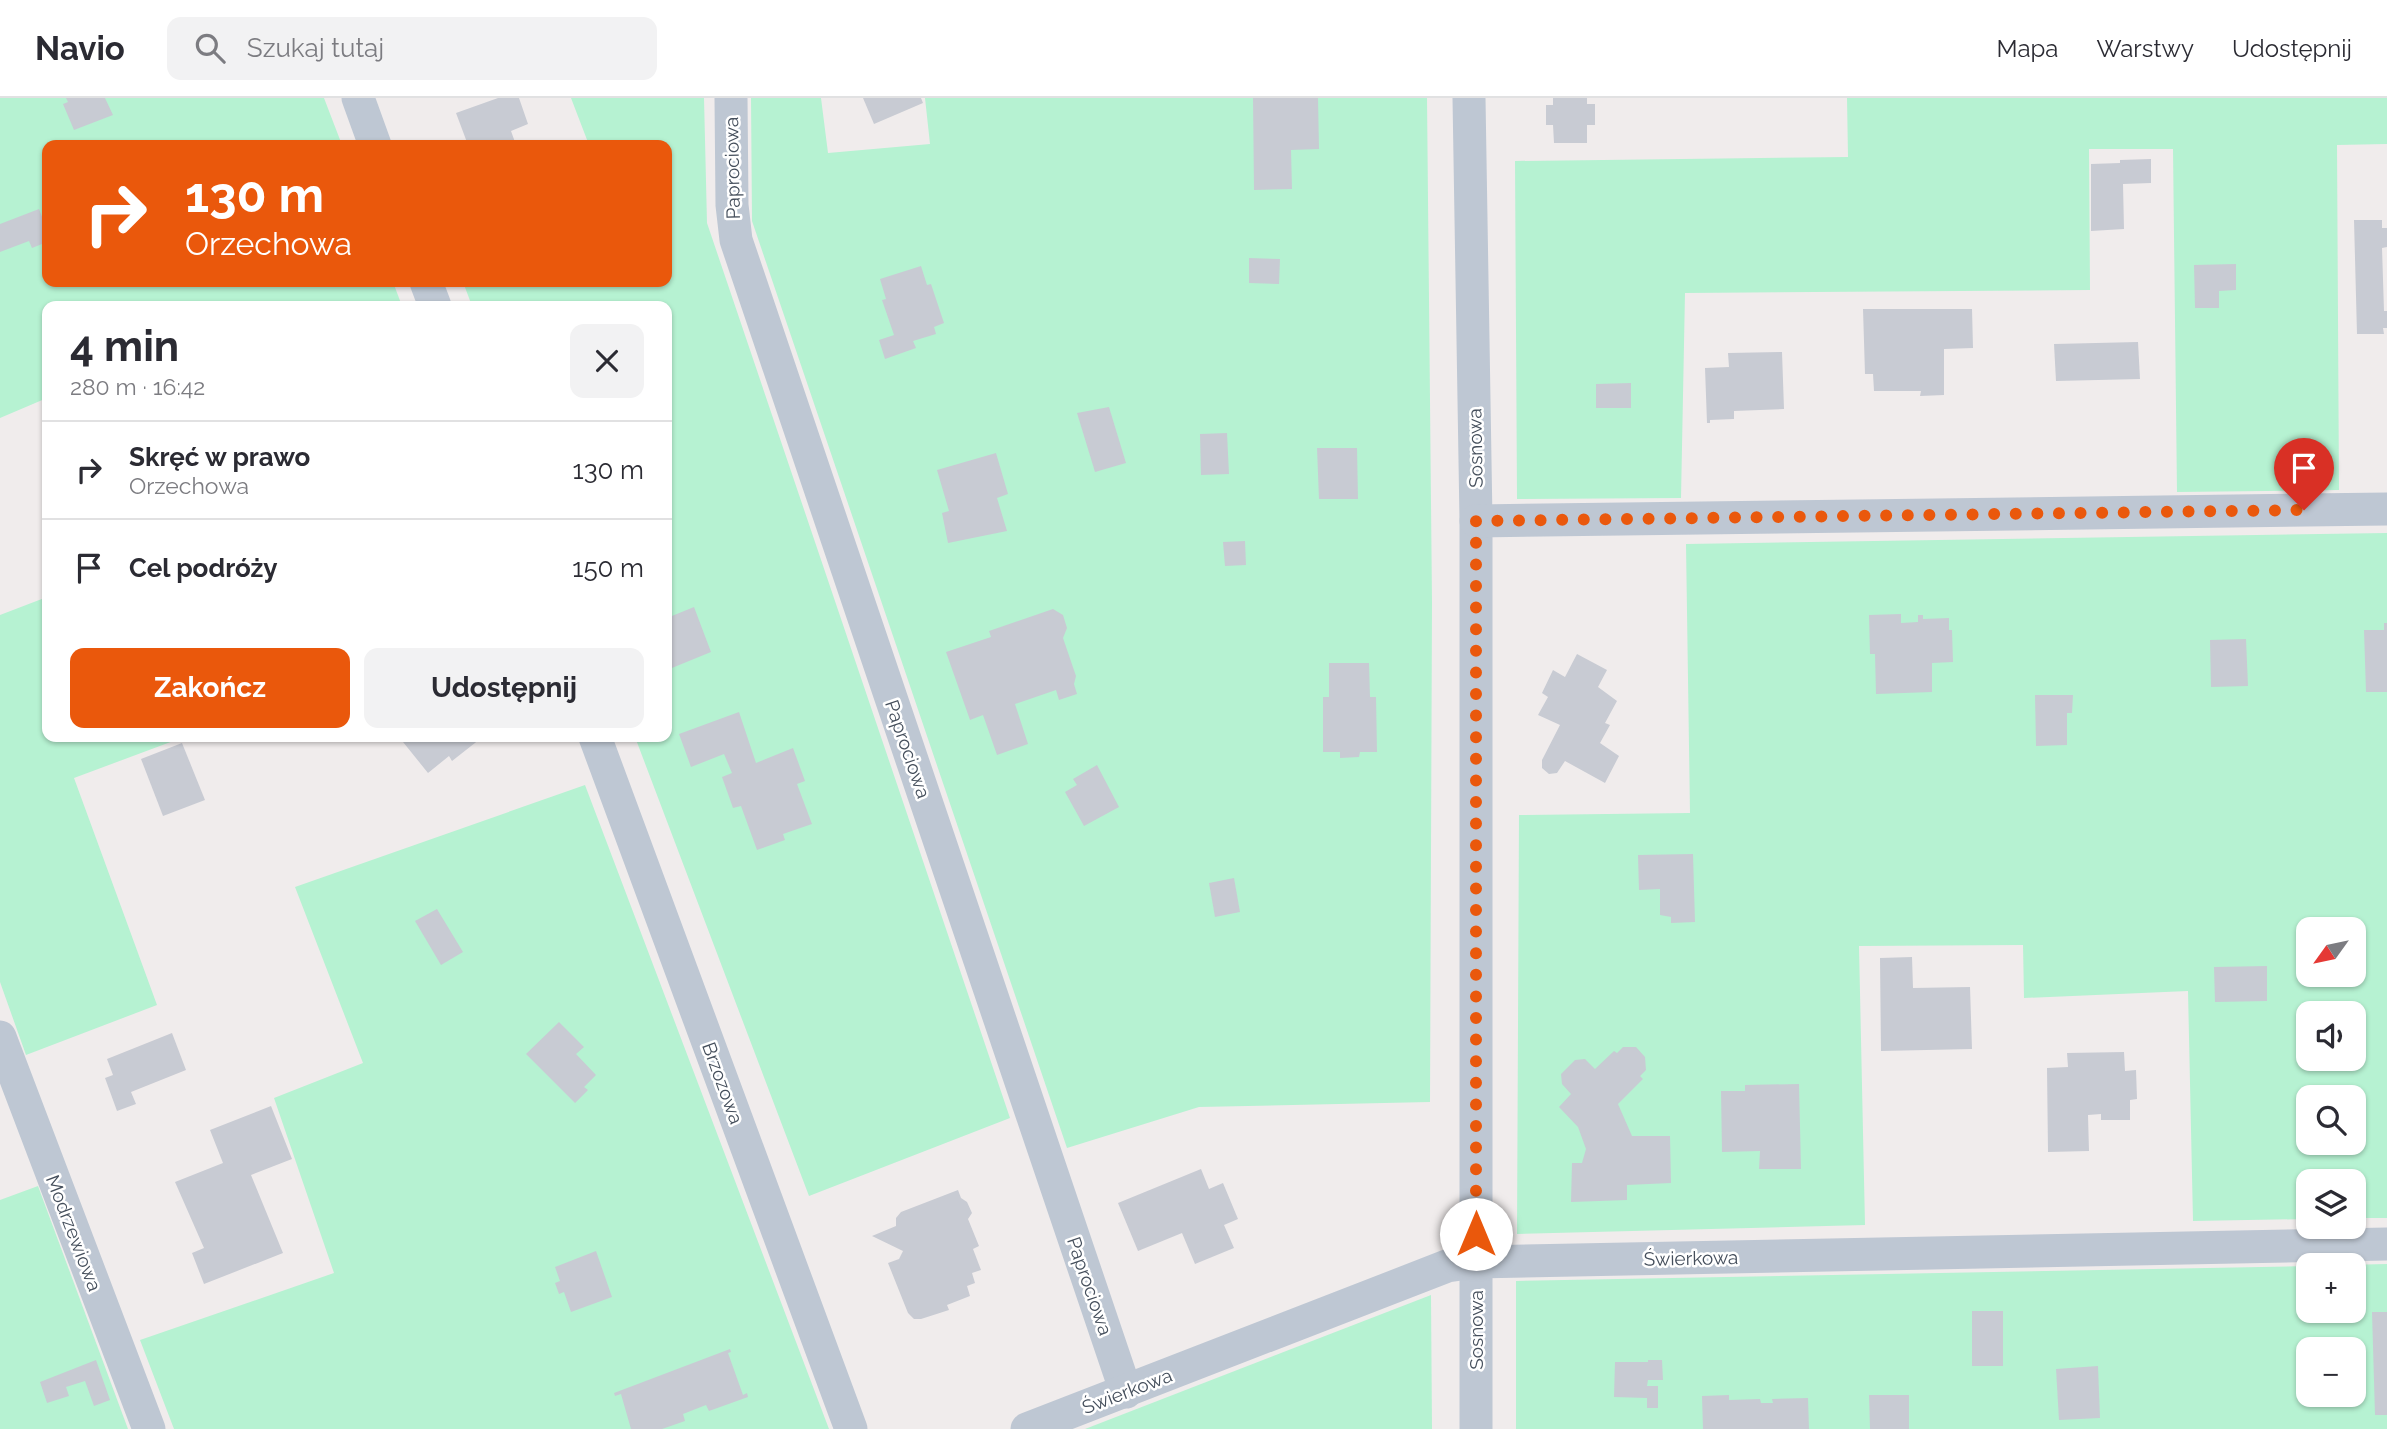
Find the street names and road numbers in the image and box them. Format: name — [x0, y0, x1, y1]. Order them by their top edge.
street label: Paprociowa — [720, 117, 744, 219]
street label: Sosnowa — [1463, 408, 1487, 488]
street label: Paprociowa — [881, 697, 935, 801]
street label: Brzozowa — [698, 1039, 748, 1127]
street label: Modrzewiowa — [42, 1172, 106, 1294]
street label: Paprociowa — [1063, 1234, 1117, 1338]
street label: Świerkowa — [1643, 1246, 1739, 1270]
street label: Sosnowa — [1465, 1290, 1487, 1370]
street label: Świerkowa — [1079, 1364, 1175, 1418]

